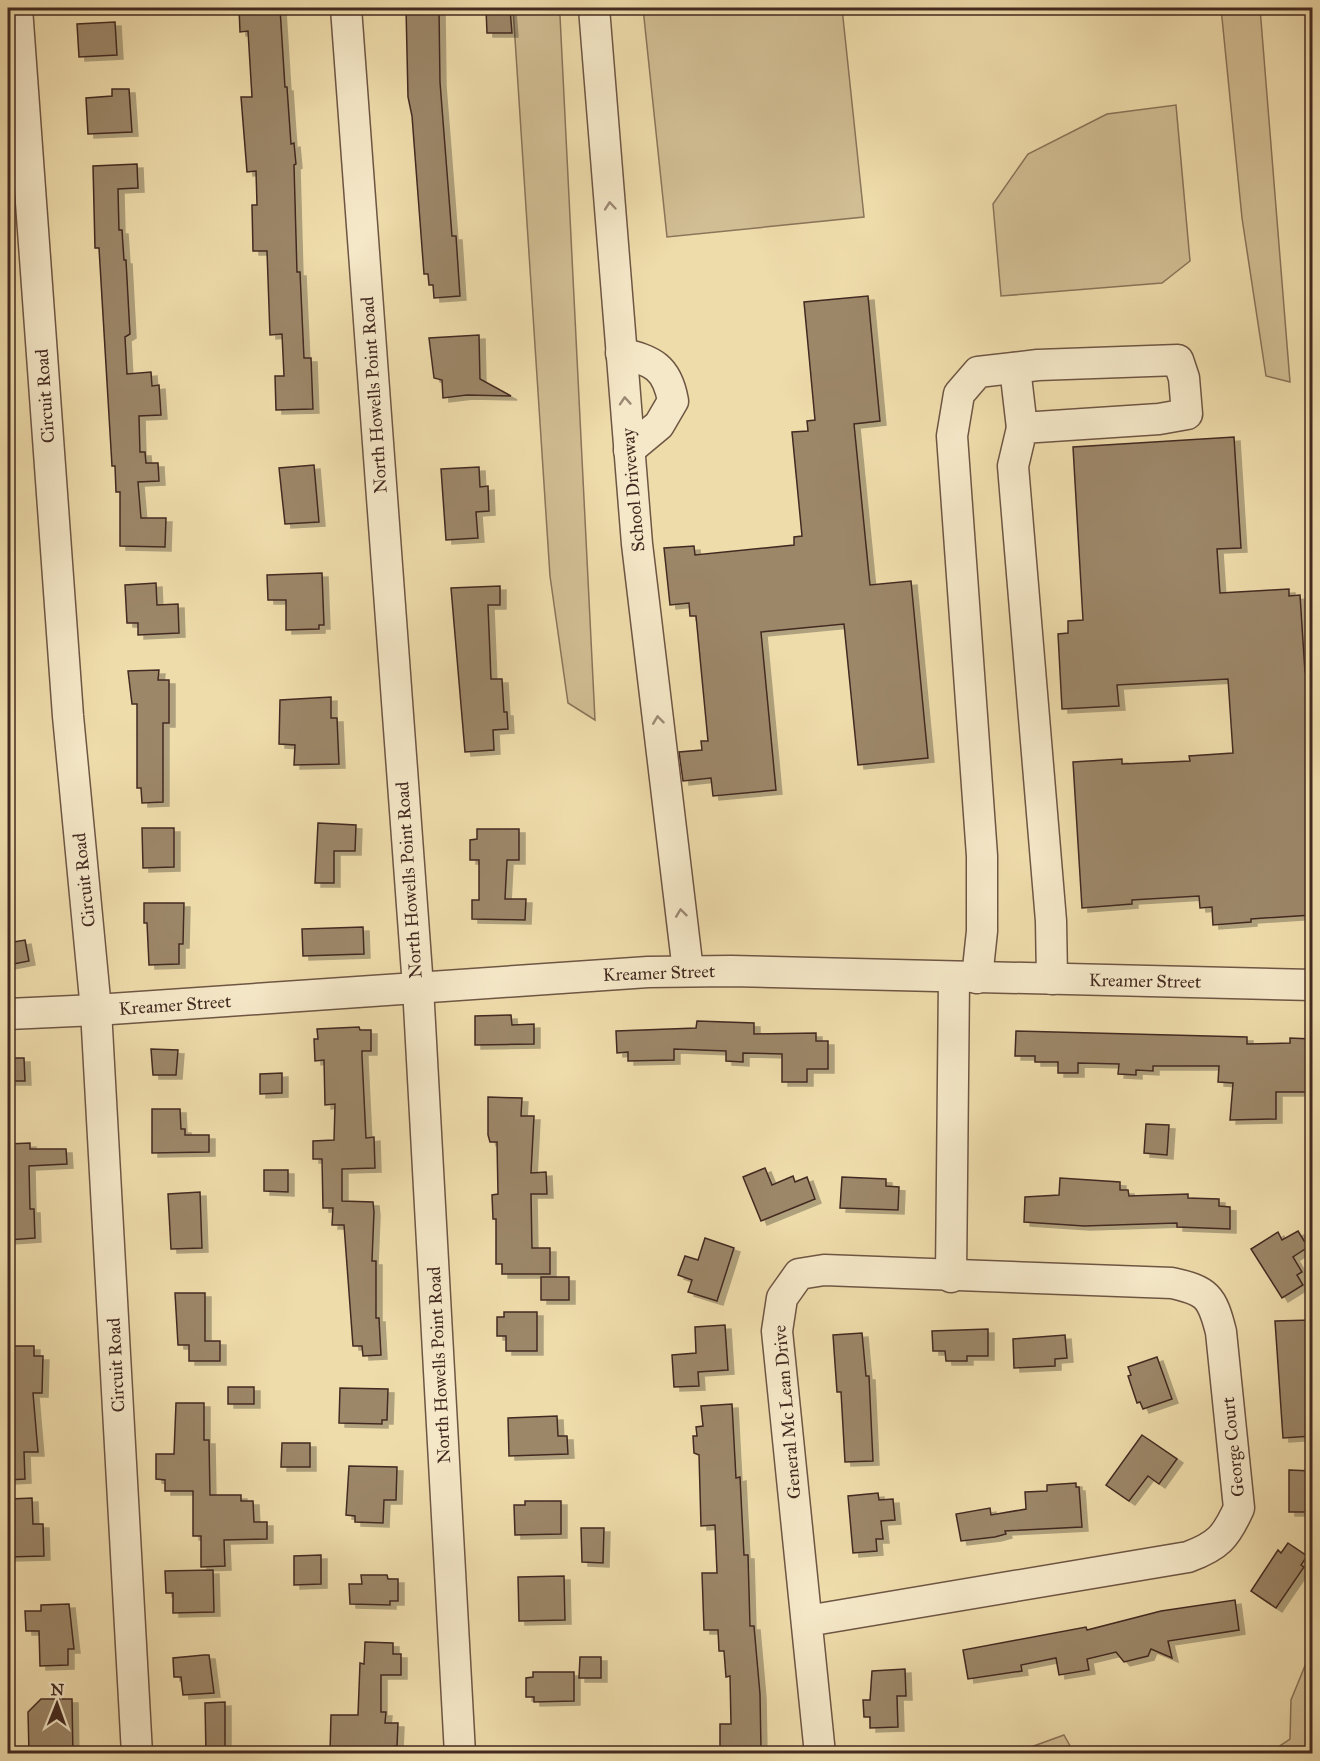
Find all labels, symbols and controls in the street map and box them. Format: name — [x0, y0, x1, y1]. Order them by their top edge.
one-way arrow — [604, 202, 617, 211]
street label: North Howells Point Road — [356, 296, 392, 494]
street label: Circuit Road — [31, 348, 59, 444]
one-way arrow — [619, 396, 632, 405]
street label: School Driveway — [617, 427, 649, 553]
one-way arrow — [652, 715, 665, 724]
street label: North Howells Point Road — [391, 781, 427, 979]
street label: Circuit Road — [68, 832, 100, 928]
one-way arrow — [676, 909, 688, 918]
street label: Kreamer Street — [602, 960, 716, 986]
street label: Kreamer Street — [1089, 969, 1202, 993]
street label: Kreamer Street — [118, 990, 232, 1020]
street label: North Howells Point Road — [423, 1266, 455, 1464]
street label: Circuit Road — [103, 1317, 129, 1413]
street label: General Mc Lean Drive — [768, 1324, 806, 1500]
street label: George Court — [1217, 1395, 1250, 1498]
north arrow — [27, 1674, 87, 1734]
text: N — [50, 1680, 65, 1699]

